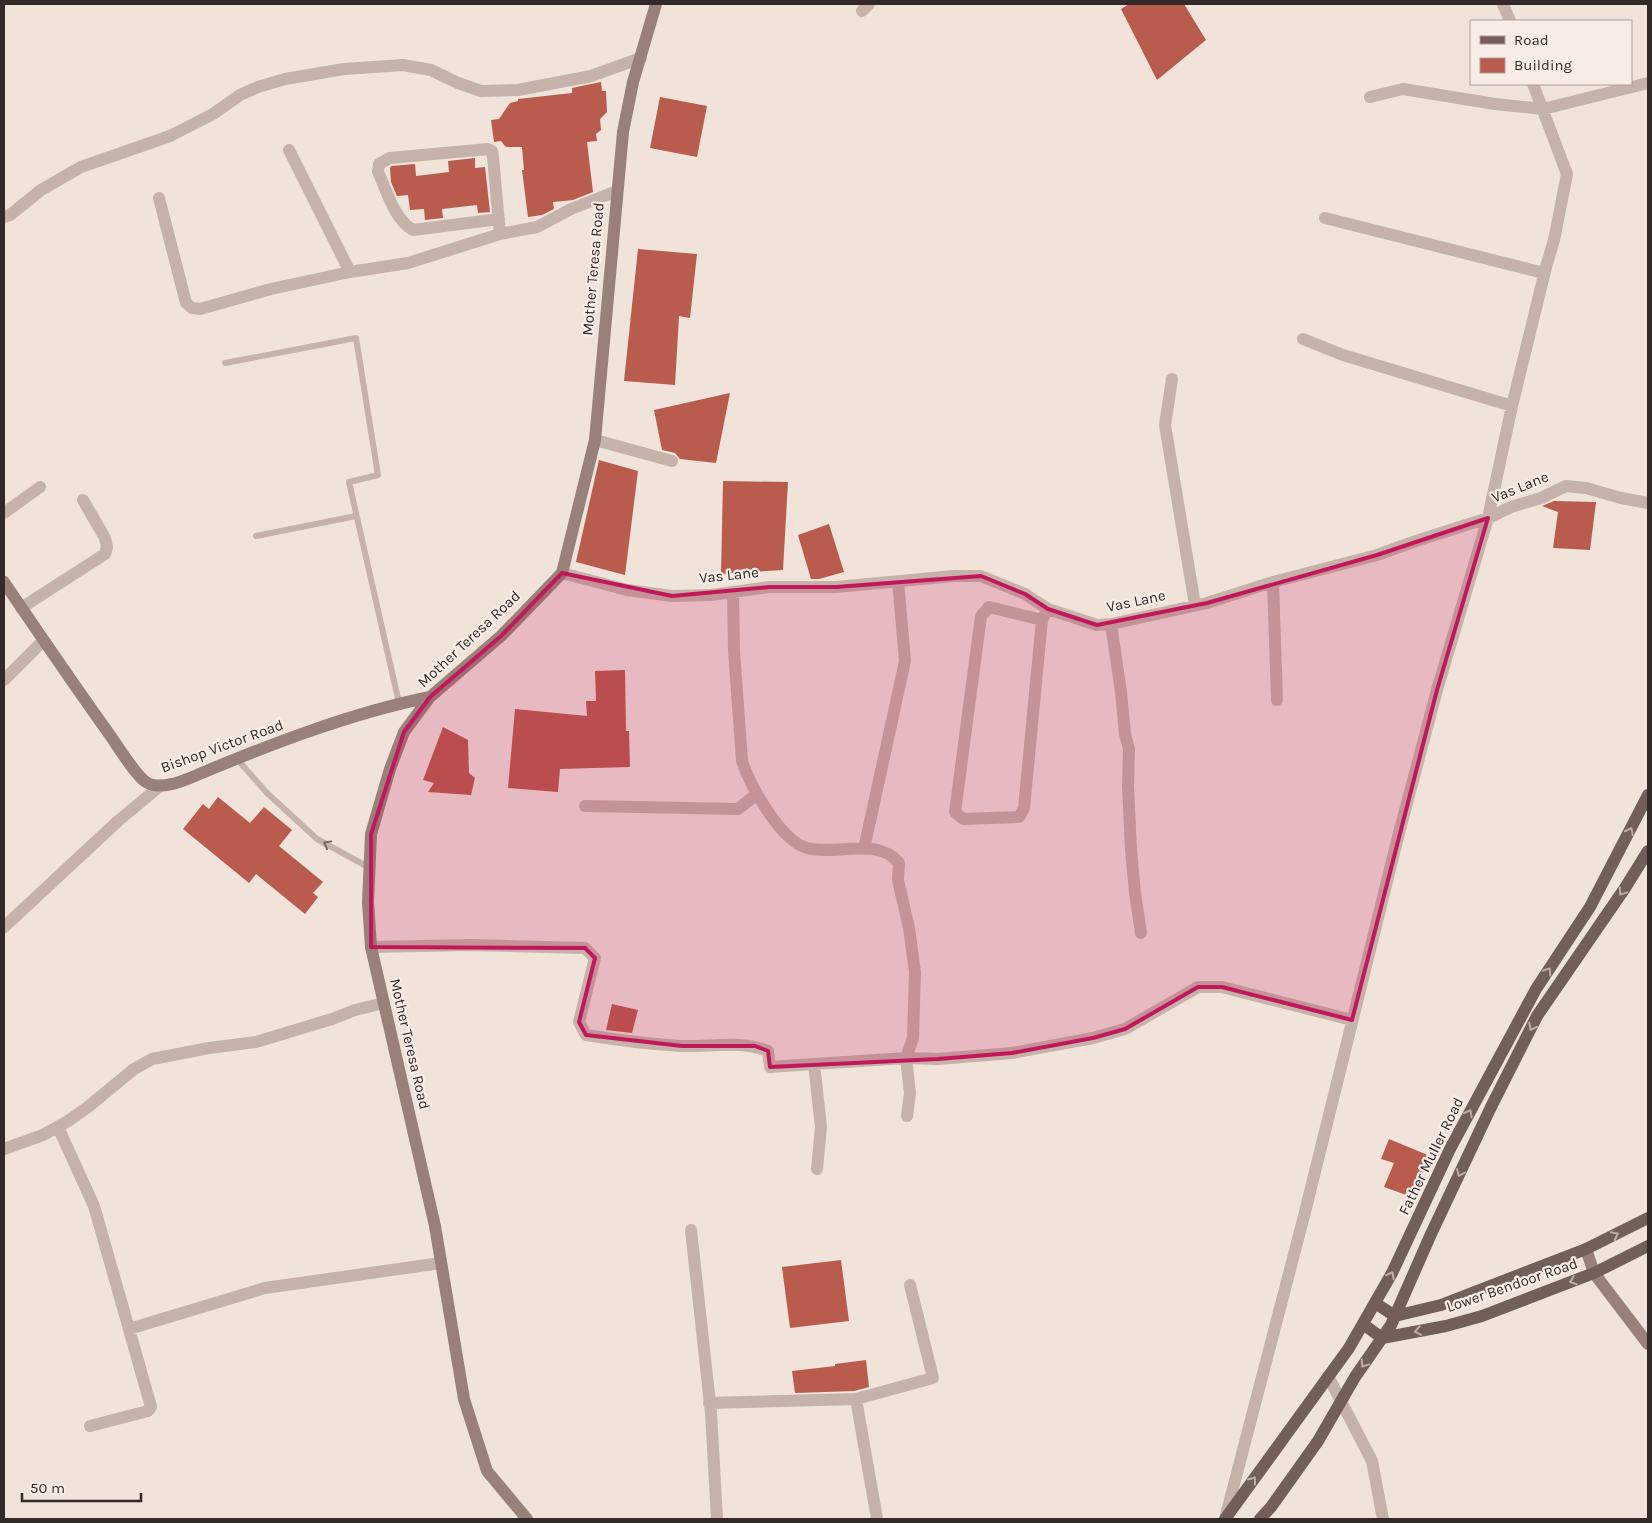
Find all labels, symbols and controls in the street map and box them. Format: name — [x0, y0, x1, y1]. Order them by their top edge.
legend — [1470, 20, 1632, 85]
text: Road — [1514, 31, 1549, 49]
text: Building — [1514, 56, 1572, 74]
street label: Mother Teresa Road — [578, 202, 608, 336]
street label: Vas Lane — [1489, 467, 1551, 507]
street label: Vas Lane — [698, 563, 760, 587]
street label: Vas Lane — [1105, 586, 1167, 616]
street label: Mother Teresa Road — [414, 587, 524, 691]
street label: Bishop Victor Road — [158, 715, 286, 777]
one-way arrow — [1623, 827, 1633, 836]
one-way arrow — [324, 841, 333, 851]
one-way arrow — [1619, 886, 1628, 896]
one-way arrow — [1542, 967, 1551, 977]
street label: Mother Teresa Road — [386, 977, 434, 1111]
one-way arrow — [1528, 1022, 1538, 1031]
street label: Father Muller Road — [1395, 1094, 1467, 1218]
one-way arrow — [1463, 1110, 1473, 1119]
one-way arrow — [1456, 1167, 1466, 1176]
one-way arrow — [1610, 1231, 1619, 1241]
street label: Lower Bendoor Road — [1444, 1254, 1580, 1316]
one-way arrow — [1385, 1271, 1395, 1280]
one-way arrow — [1569, 1275, 1577, 1285]
one-way arrow — [1414, 1325, 1423, 1336]
one-way arrow — [1361, 1359, 1370, 1368]
scale bar — [22, 1470, 141, 1502]
one-way arrow — [1247, 1476, 1256, 1486]
text: 50 m — [30, 1479, 65, 1497]

